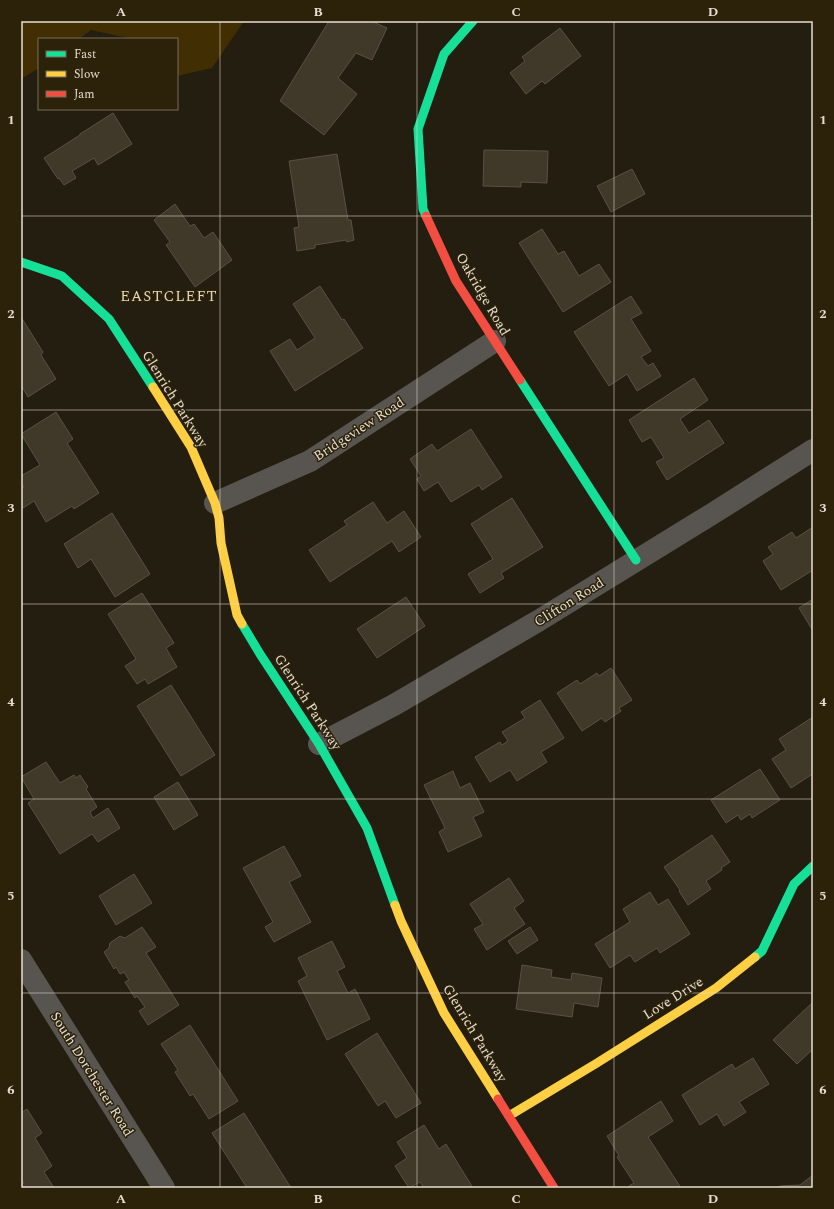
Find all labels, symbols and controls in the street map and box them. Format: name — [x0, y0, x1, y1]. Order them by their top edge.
text: A — [116, 2, 126, 22]
text: B — [313, 2, 323, 22]
text: C — [511, 2, 521, 22]
text: D — [708, 2, 718, 22]
legend — [38, 38, 178, 110]
text: Fast — [74, 45, 96, 64]
text: Slow — [74, 65, 100, 84]
text: Jam — [74, 85, 95, 104]
text: 1 — [7, 110, 15, 130]
text: 1 — [819, 110, 827, 130]
street label: Oakridge Road — [451, 248, 515, 340]
district label: EASTCLEFT — [120, 285, 218, 308]
text: 2 — [7, 304, 15, 324]
text: 2 — [819, 304, 827, 324]
street label: Glenrich Parkway — [137, 346, 214, 453]
street label: Bridgeview Road — [309, 392, 409, 466]
text: 3 — [7, 498, 15, 518]
text: 3 — [819, 498, 827, 518]
street label: Clifton Road — [530, 572, 608, 632]
street label: Glenrich Parkway — [269, 650, 348, 755]
text: 4 — [7, 692, 15, 712]
text: 4 — [819, 692, 827, 712]
text: 5 — [7, 886, 15, 906]
text: 5 — [819, 886, 827, 906]
street label: Love Drive — [639, 971, 707, 1025]
street label: Glenrich Parkway — [437, 980, 513, 1087]
street label: South Dorchester Road — [45, 1008, 139, 1141]
text: 6 — [7, 1080, 15, 1100]
text: 6 — [819, 1080, 827, 1100]
text: A — [116, 1189, 126, 1209]
text: B — [313, 1189, 323, 1209]
text: C — [511, 1189, 521, 1209]
text: D — [708, 1189, 718, 1209]

